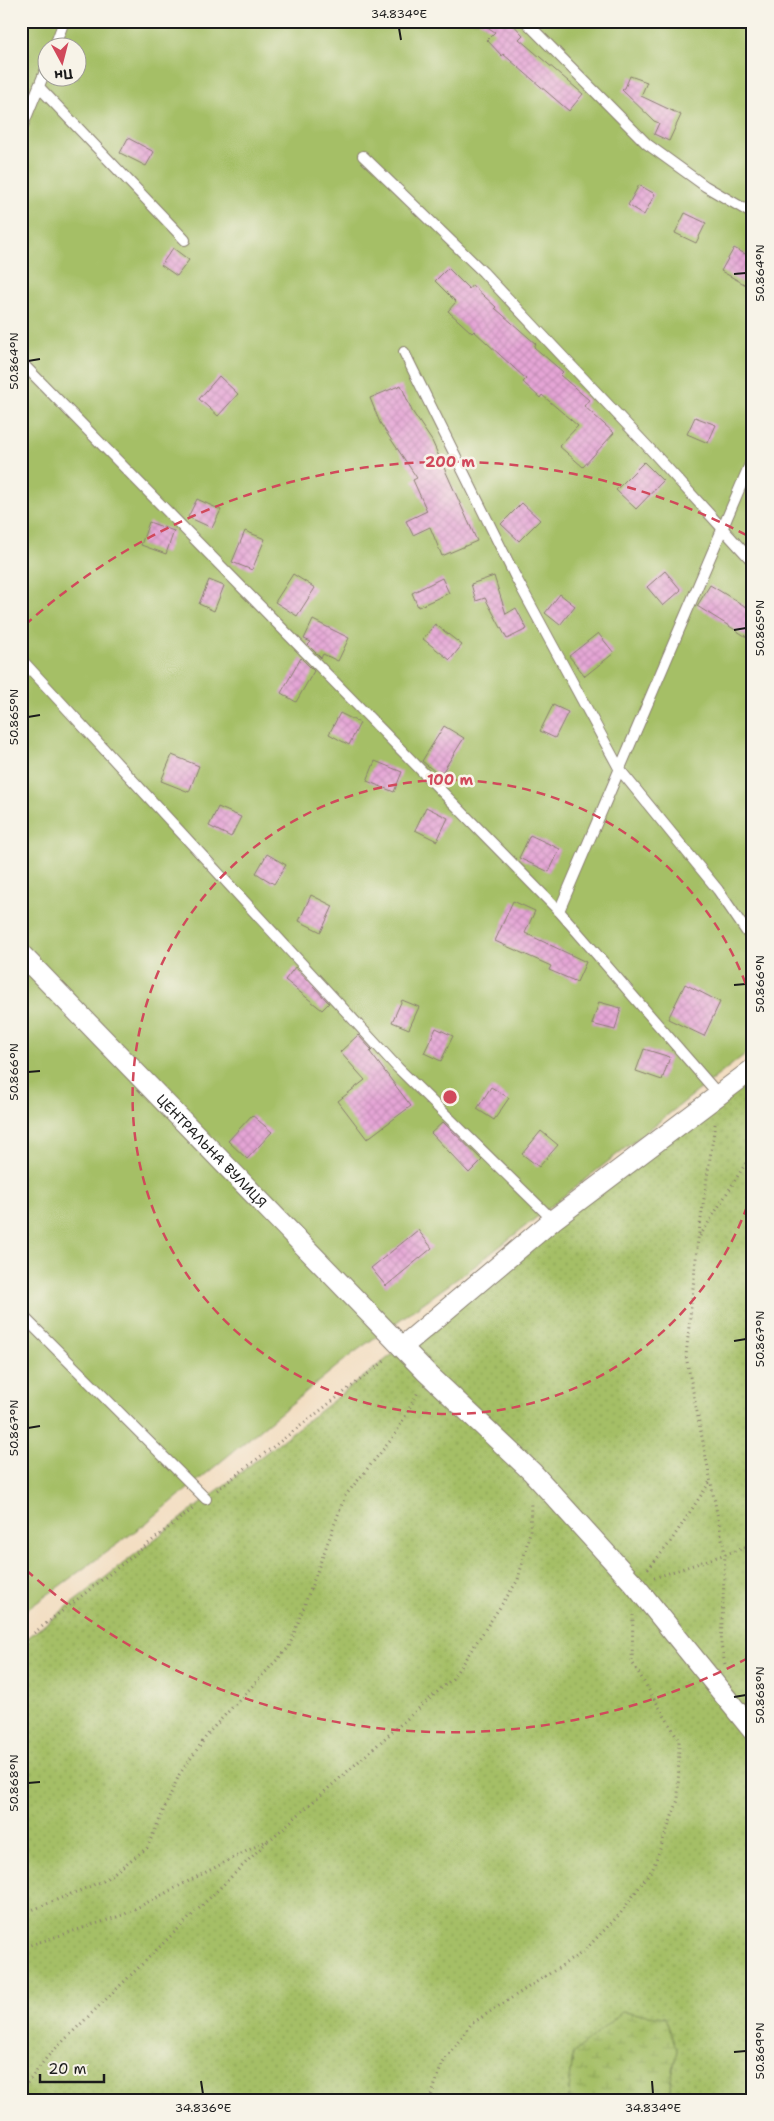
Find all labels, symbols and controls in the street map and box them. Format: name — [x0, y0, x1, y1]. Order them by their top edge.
text: 34.834°E — [371, 6, 427, 22]
north arrow — [38, 38, 88, 88]
text: Пн — [53, 65, 74, 85]
text: 50.864°N — [752, 244, 768, 302]
text: 50.864°N — [6, 332, 22, 390]
text: 200 m — [425, 452, 475, 472]
text: 50.865°N — [752, 600, 768, 656]
text: 50.865°N — [6, 689, 22, 745]
text: 100 m — [427, 770, 473, 790]
text: 50.866°N — [752, 955, 768, 1013]
text: 50.866°N — [6, 1043, 22, 1101]
centre of rings — [441, 1088, 459, 1106]
street label: ЦЕНТРАЛЬНА ВУЛИЦЯ — [153, 1090, 271, 1211]
text: 50.867°N — [752, 1311, 768, 1367]
text: 50.867°N — [6, 1400, 22, 1456]
text: 50.868°N — [752, 1666, 768, 1724]
text: 50.868°N — [6, 1754, 22, 1812]
text: 50.869°N — [752, 2022, 768, 2080]
scale bar — [40, 2051, 104, 2083]
text: 20 m — [48, 2059, 87, 2079]
text: 34.836°E — [175, 2100, 231, 2116]
text: 34.834°E — [625, 2100, 681, 2116]

